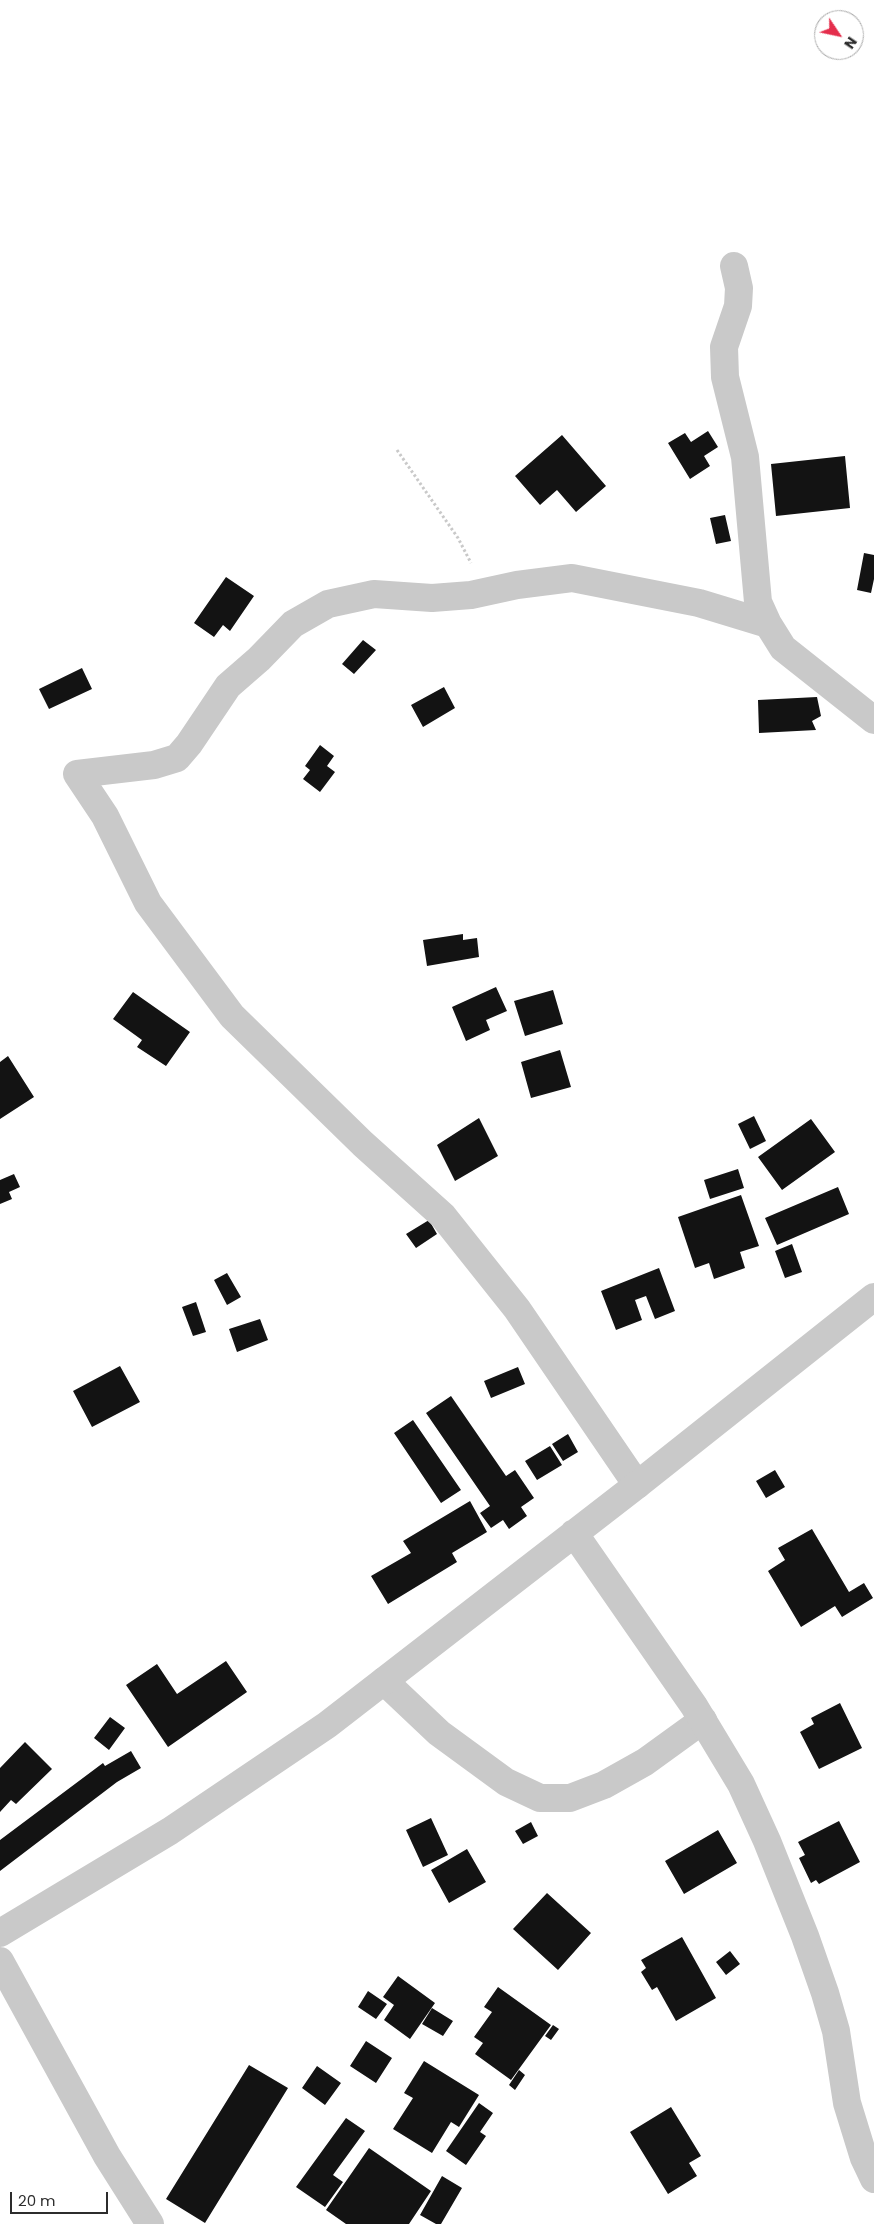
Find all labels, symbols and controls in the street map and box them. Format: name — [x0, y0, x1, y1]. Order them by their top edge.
north arrow — [814, 10, 864, 60]
text: N — [839, 33, 862, 53]
scale bar — [12, 2182, 110, 2214]
text: 20 m — [18, 2190, 56, 2211]

